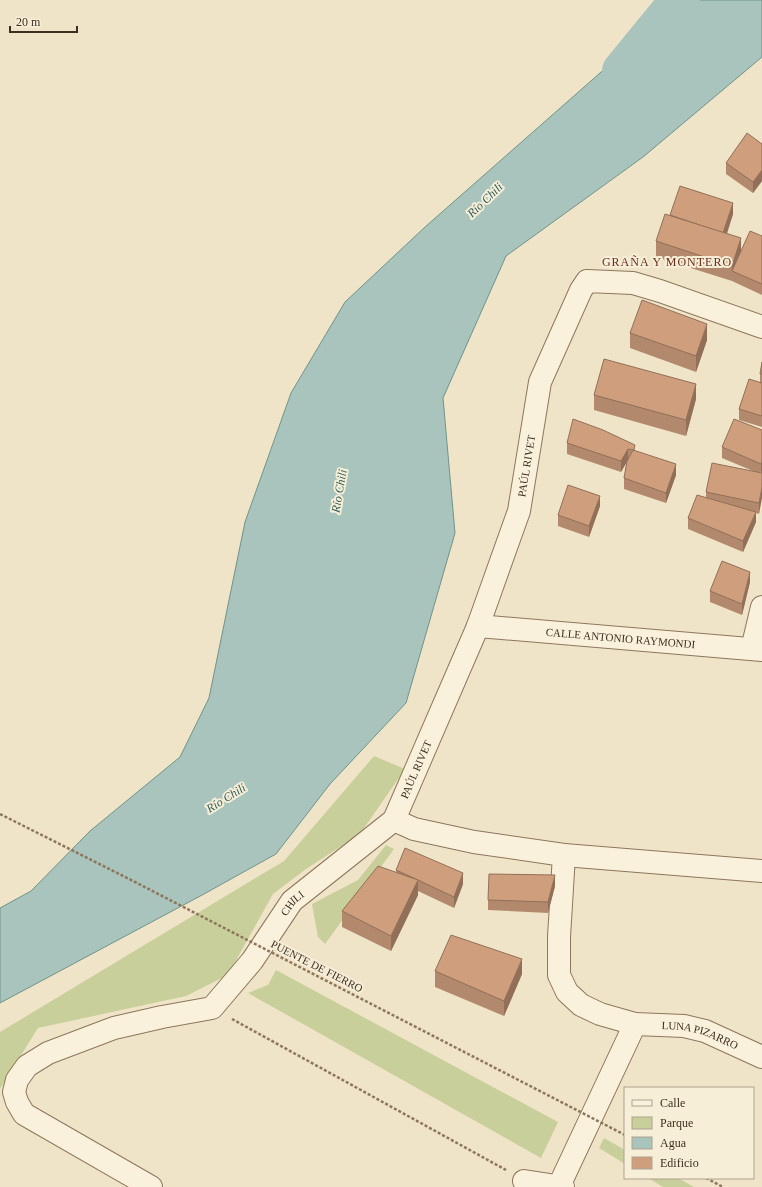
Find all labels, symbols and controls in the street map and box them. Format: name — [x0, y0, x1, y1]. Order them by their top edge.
scale bar — [10, 8, 77, 34]
text: 20 m — [16, 15, 41, 29]
water label: Río Chili — [464, 180, 506, 221]
district label: GRAÑA Y MONTERO — [602, 255, 732, 269]
street label: PAÚL RIVET — [515, 434, 537, 498]
water label: Río Chili — [328, 468, 350, 515]
street label: CALLE ANTONIO RAYMONDI — [545, 626, 696, 650]
street label: PAÚL RIVET — [398, 738, 434, 800]
water label: Río Chili — [203, 780, 248, 816]
street label: CHILI — [278, 888, 306, 918]
street label: PUENTE DE FIERRO — [269, 938, 365, 994]
street label: LUNA PIZARRO — [661, 1019, 740, 1051]
legend — [624, 1087, 754, 1179]
text: Calle — [660, 1096, 685, 1110]
text: Parque — [660, 1116, 693, 1130]
text: Agua — [660, 1136, 687, 1150]
text: Edificio — [660, 1156, 699, 1170]

